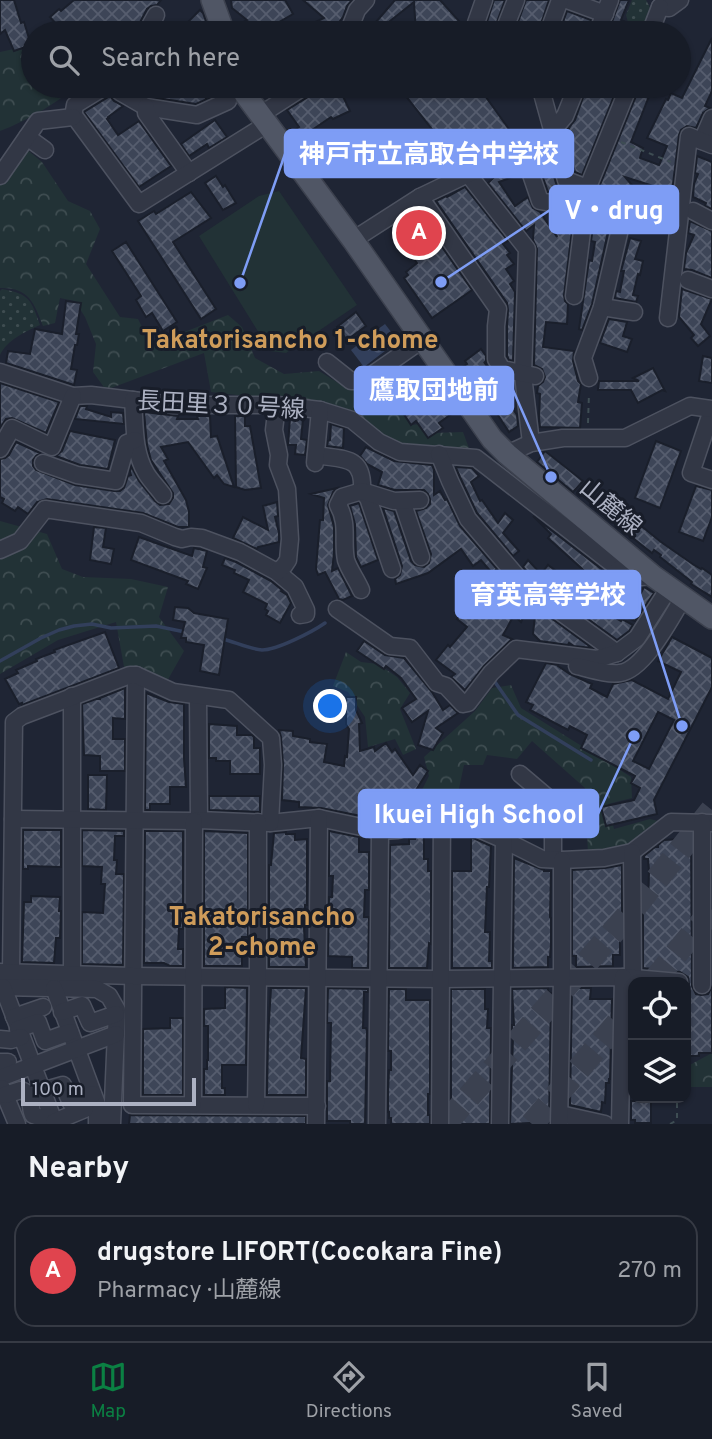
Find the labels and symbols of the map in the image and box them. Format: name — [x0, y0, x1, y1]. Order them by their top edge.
callout: 神戸市立高取台中学校 — [285, 130, 573, 177]
text: 神戸市立高取台中学校 — [299, 140, 559, 173]
callout: V・drug — [550, 186, 678, 233]
text: V・drug — [564, 196, 664, 229]
pin: A — [396, 207, 442, 259]
district label: Takatorisancho 1-chome — [142, 325, 438, 358]
callout: 鷹取団地前 — [355, 367, 513, 414]
text: 鷹取団地前 — [369, 376, 499, 409]
street label: 長田里３０号線 — [136, 388, 306, 426]
street label: 山麓線 — [572, 474, 647, 543]
callout: 育英高等学校 — [456, 571, 640, 618]
text: 育英高等学校 — [470, 581, 626, 614]
your location — [313, 689, 347, 723]
callout: Ikuei High School — [359, 790, 598, 837]
text: Ikuei High School — [374, 800, 584, 833]
district label: Takatorisancho 2-chome — [169, 902, 355, 965]
scale bar — [21, 1075, 196, 1107]

